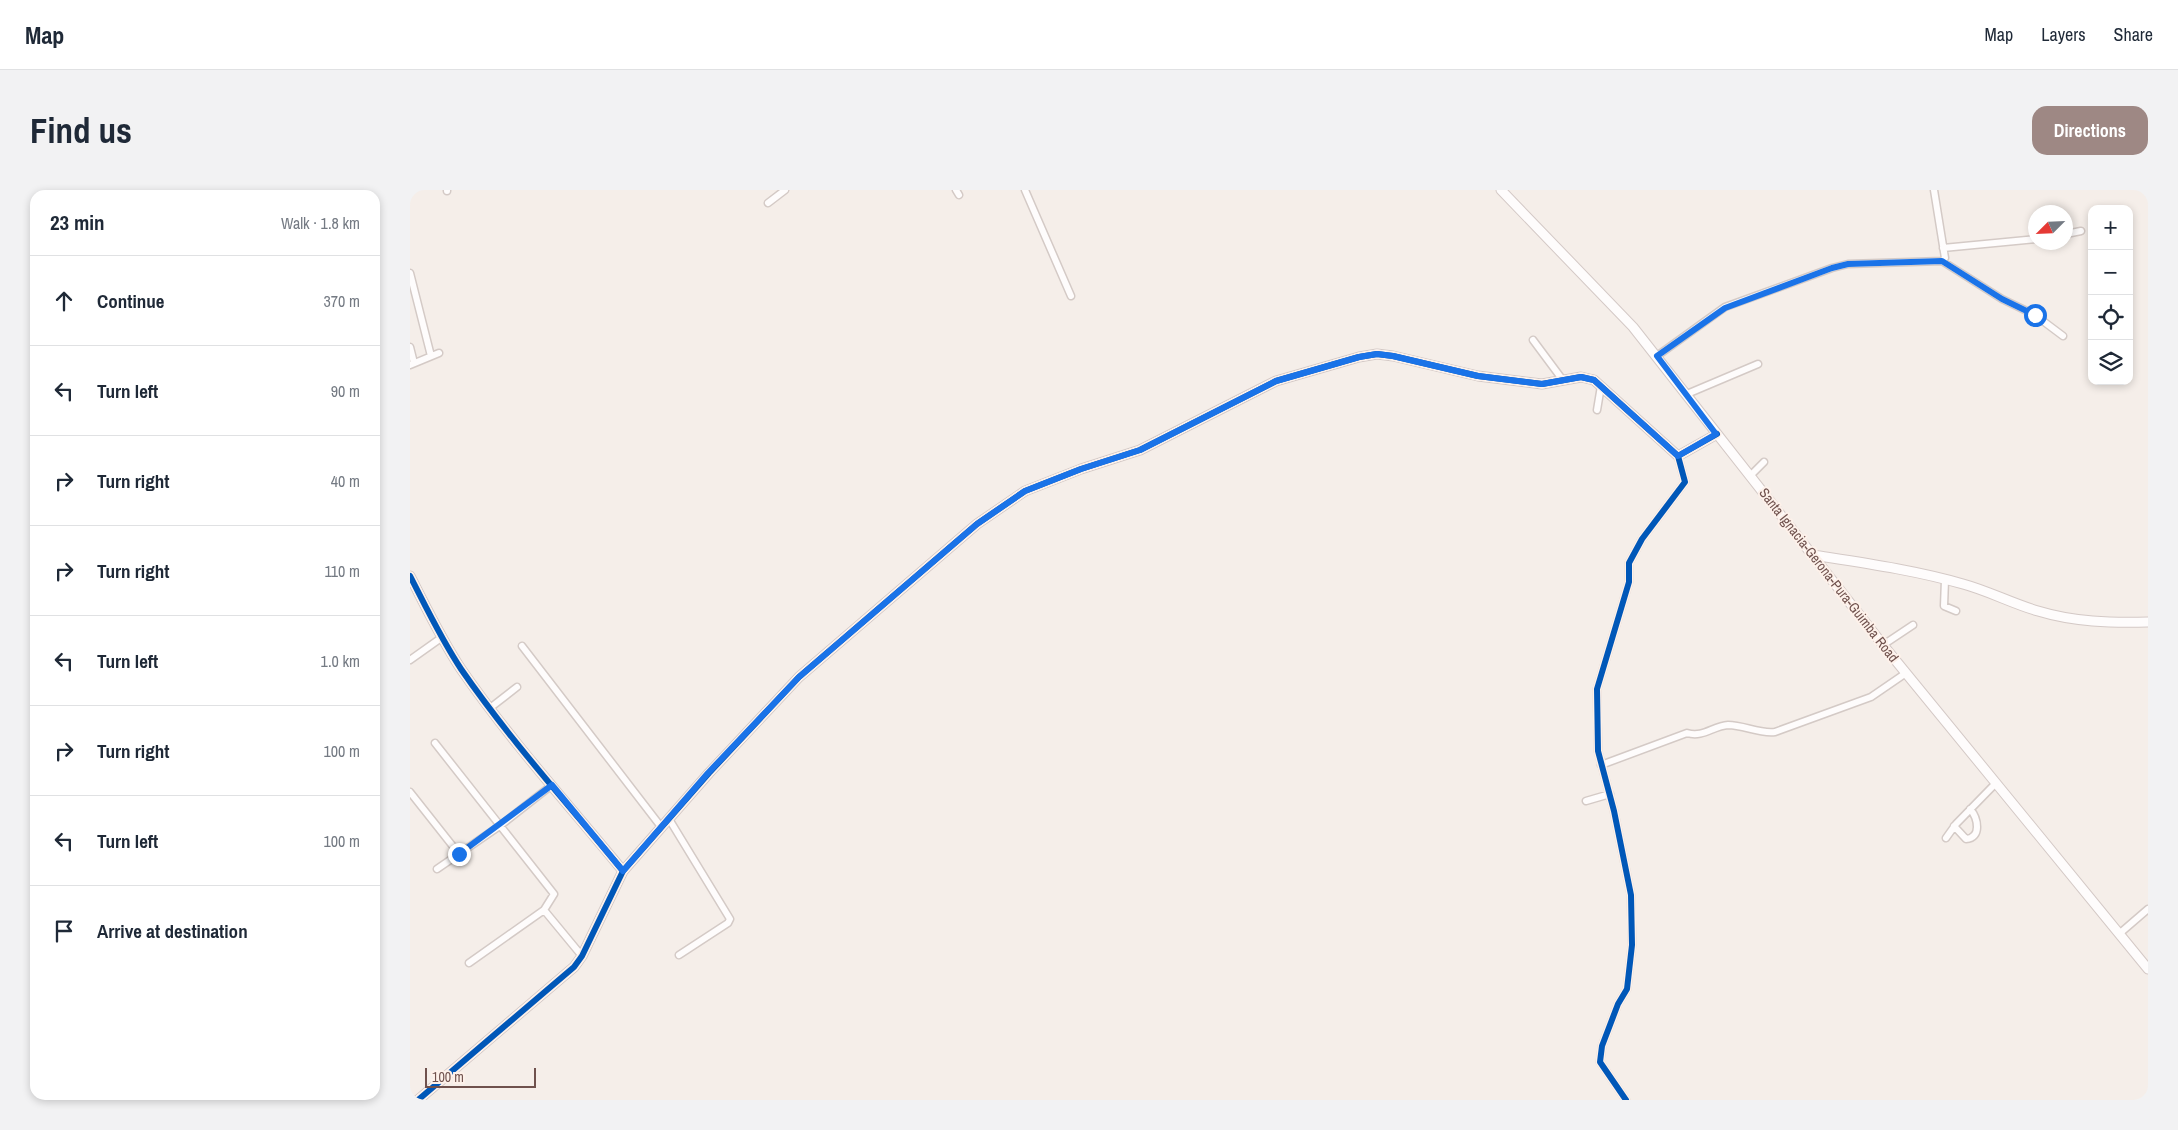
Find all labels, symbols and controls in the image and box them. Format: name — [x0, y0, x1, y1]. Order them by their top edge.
text: Map — [25, 19, 64, 51]
text: Map — [1985, 22, 2013, 47]
text: Layers — [2041, 22, 2086, 47]
text: Share — [2114, 22, 2153, 47]
button: Directions — [2032, 106, 2148, 155]
text: Find us — [30, 107, 132, 154]
north arrow — [2028, 205, 2073, 250]
map controls — [2088, 205, 2133, 385]
button: + — [2088, 205, 2133, 250]
text: 23 min — [50, 208, 105, 237]
text: Walk · 1.8 km — [281, 212, 360, 234]
button: − — [2088, 250, 2133, 295]
icon: ahead — [50, 287, 78, 315]
text: Continue — [97, 288, 165, 314]
text: 370 m — [324, 290, 360, 312]
button: locate — [2088, 295, 2133, 340]
route start — [2024, 304, 2047, 327]
button: layers — [2088, 340, 2133, 385]
icon: left — [50, 377, 78, 405]
text: Turn left — [97, 378, 158, 404]
text: 90 m — [331, 380, 360, 402]
icon: right — [50, 467, 78, 495]
text: Turn right — [97, 468, 169, 494]
text: 40 m — [331, 470, 360, 492]
street label: Santa Ignacia-Gerona-Pura-Guimba Road — [1755, 484, 1903, 666]
icon: right — [50, 557, 78, 585]
text: Turn right — [97, 558, 169, 584]
text: 110 m — [324, 560, 360, 582]
icon: left — [50, 647, 78, 675]
text: Turn left — [97, 648, 158, 674]
text: 1.0 km — [321, 650, 360, 672]
icon: right — [50, 737, 78, 765]
text: Turn right — [97, 738, 169, 764]
text: 100 m — [324, 740, 360, 762]
icon: left — [50, 827, 78, 855]
text: Turn left — [97, 828, 158, 854]
text: 100 m — [324, 830, 360, 852]
route end — [448, 843, 471, 866]
icon: arrive — [50, 917, 78, 945]
text: Arrive at destination — [97, 918, 248, 944]
scale bar — [425, 1065, 536, 1088]
text: 100 m — [432, 1068, 464, 1086]

